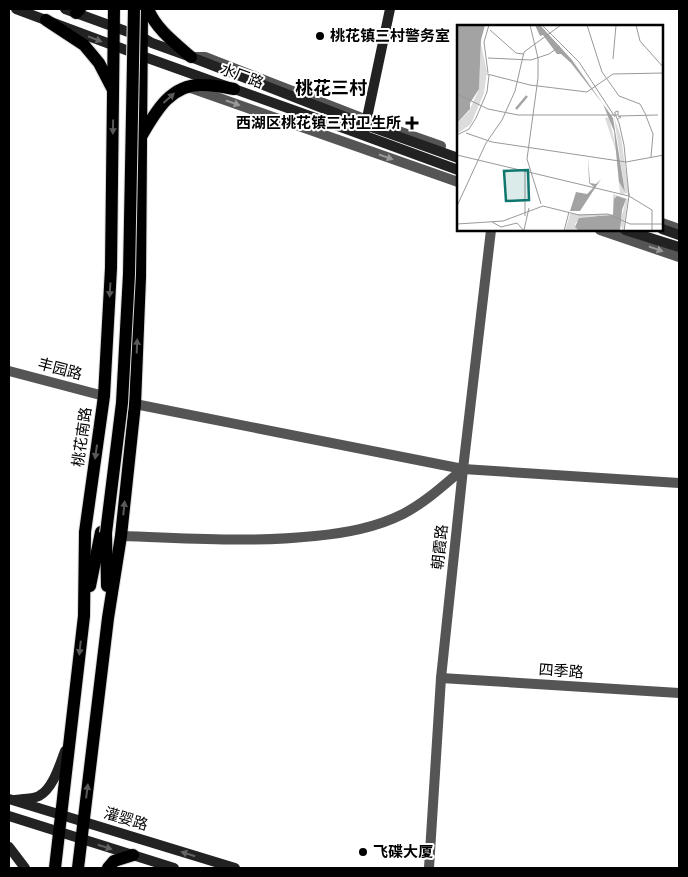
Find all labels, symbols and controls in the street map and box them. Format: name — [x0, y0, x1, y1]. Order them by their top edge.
place label: 桃花镇三村警务室 — [330, 25, 450, 46]
inset map — [457, 25, 663, 231]
marker: 桃花镇三村警务室 — [314, 30, 326, 42]
one-way arrow — [88, 35, 102, 43]
street label: 水厂路 — [217, 58, 267, 93]
district label: 桃花三村 — [295, 75, 367, 100]
one-way arrow — [163, 92, 175, 104]
one-way arrow — [226, 99, 241, 107]
place label: 西湖区桃花镇三村卫生所 — [236, 112, 401, 133]
marker: 西湖区桃花镇三村卫生所 — [405, 116, 419, 130]
one-way arrow — [109, 120, 117, 136]
one-way arrow — [379, 154, 394, 161]
one-way arrow — [649, 245, 664, 253]
one-way arrow — [105, 282, 113, 298]
one-way arrow — [133, 338, 141, 354]
street label: 丰园路 — [36, 353, 85, 384]
street label: 桃花南路 — [67, 406, 96, 468]
one-way arrow — [92, 444, 100, 460]
one-way arrow — [120, 500, 128, 516]
street label: 朝霞路 — [427, 523, 452, 570]
one-way arrow — [76, 641, 84, 657]
street label: 四季路 — [538, 658, 584, 683]
one-way arrow — [83, 783, 91, 799]
street label: 灌婴路 — [102, 802, 151, 835]
place label: 飞碟大厦 — [373, 841, 433, 862]
one-way arrow — [98, 844, 113, 851]
marker: 飞碟大厦 — [357, 846, 369, 858]
one-way arrow — [181, 850, 196, 857]

